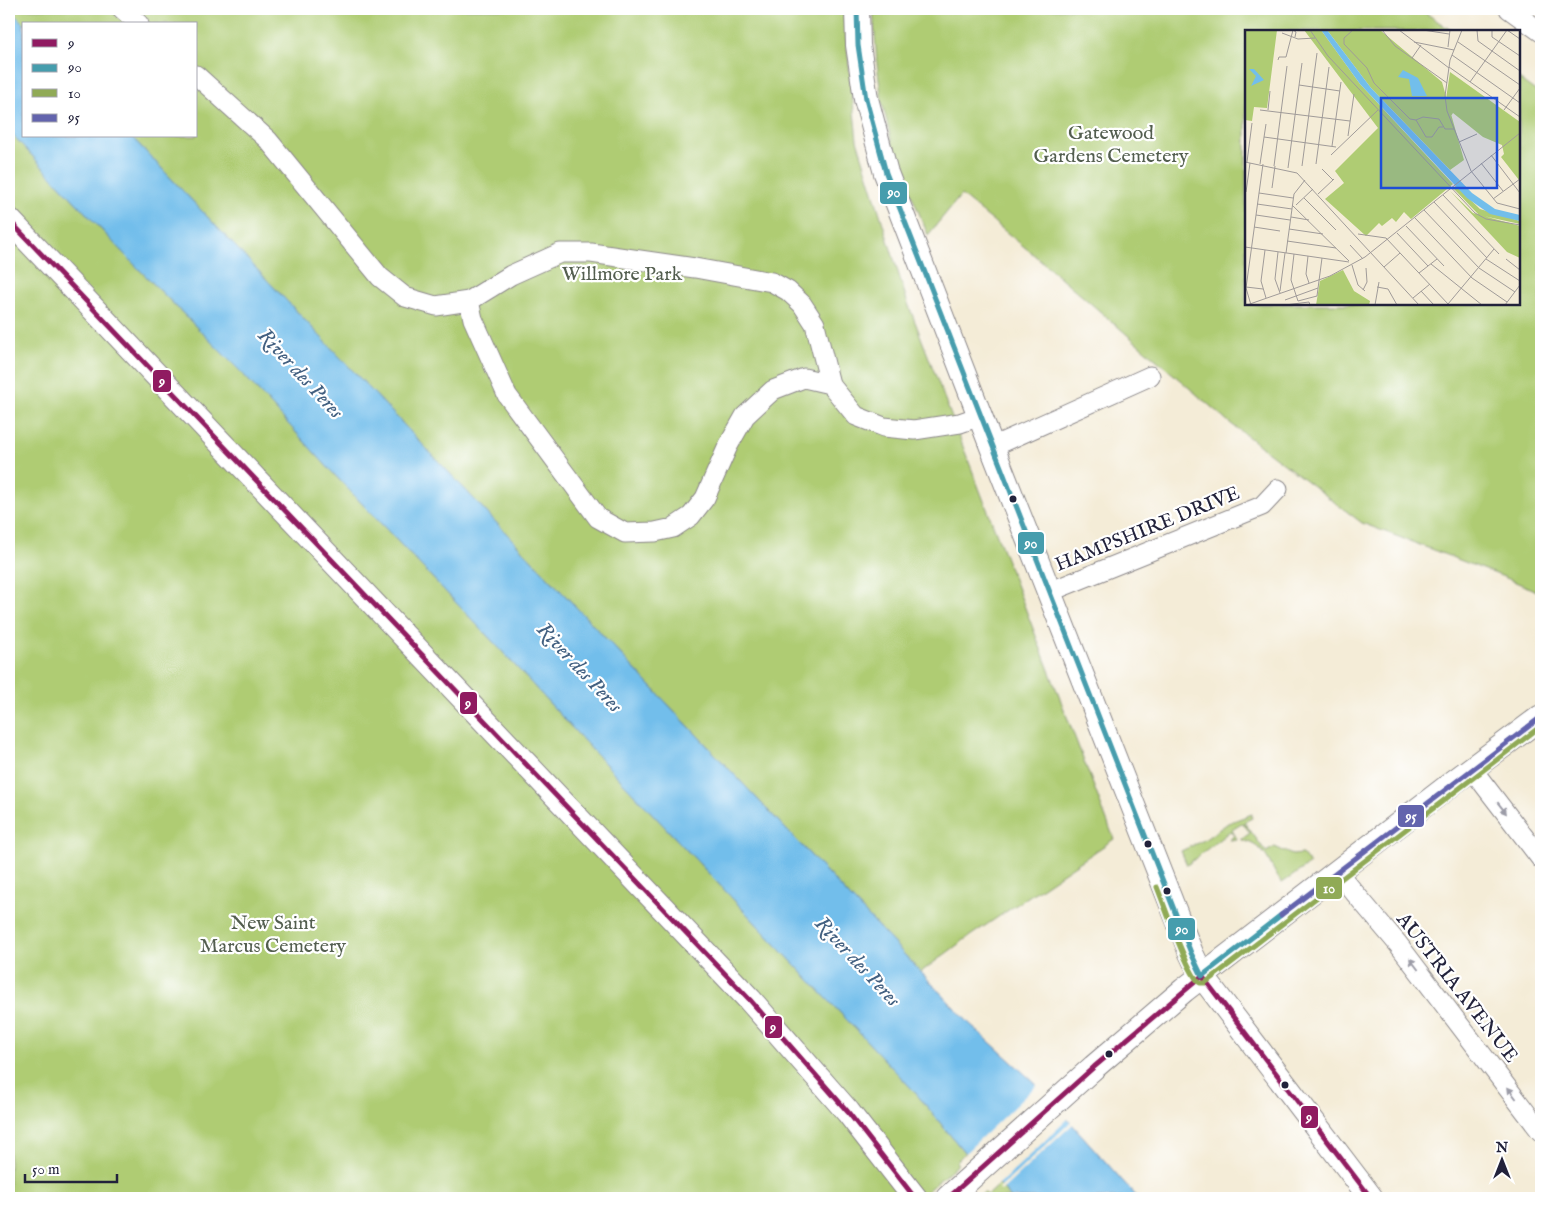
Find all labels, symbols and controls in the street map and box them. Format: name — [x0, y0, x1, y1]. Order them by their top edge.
legend — [22, 22, 198, 138]
inset map — [1245, 30, 1520, 305]
text: 9 — [67, 34, 75, 53]
text: 90 — [67, 58, 82, 77]
text: 10 — [68, 84, 81, 103]
text: 95 — [67, 108, 81, 127]
park label: Gatewood Gardens Cemetery — [1033, 121, 1189, 169]
line badge: 90 — [879, 181, 908, 205]
text: 90 — [887, 184, 901, 202]
park label: Willmore Park — [562, 262, 682, 287]
water label: River des Peres — [251, 323, 349, 426]
line badge: 9 — [152, 369, 172, 393]
text: 9 — [158, 373, 165, 391]
street label: HAMPSHIRE DRIVE — [1052, 481, 1244, 578]
unlabelled marker — [1008, 494, 1018, 504]
line badge: 90 — [1017, 531, 1045, 555]
text: 90 — [1024, 535, 1038, 553]
water label: River des Peres — [530, 617, 628, 720]
line badge: 9 — [459, 691, 478, 715]
text: 9 — [464, 695, 471, 713]
one-way arrow — [1496, 801, 1507, 814]
line badge: 95 — [1397, 804, 1425, 828]
text: 95 — [1404, 808, 1417, 826]
unlabelled marker — [1143, 839, 1153, 849]
line badge: 10 — [1315, 876, 1343, 900]
text: 10 — [1323, 880, 1335, 898]
unlabelled marker — [1162, 886, 1172, 896]
street label: AUSTRIA AVENUE — [1390, 907, 1523, 1068]
park label: New Saint Marcus Cemetery — [200, 911, 346, 959]
water label: River des Peres — [808, 911, 906, 1014]
line badge: 90 — [1167, 917, 1196, 941]
text: 90 — [1175, 921, 1189, 939]
one-way arrow — [1408, 958, 1419, 971]
line badge: 9 — [764, 1015, 783, 1039]
text: 9 — [769, 1019, 776, 1037]
unlabelled marker — [1104, 1049, 1114, 1059]
unlabelled marker — [1280, 1080, 1290, 1090]
one-way arrow — [1507, 1086, 1517, 1100]
line badge: 9 — [1300, 1105, 1319, 1129]
text: 9 — [1305, 1109, 1312, 1127]
north arrow — [1478, 1134, 1528, 1184]
text: N — [1495, 1139, 1508, 1157]
scale bar — [25, 1152, 118, 1184]
text: 50 m — [32, 1160, 60, 1179]

